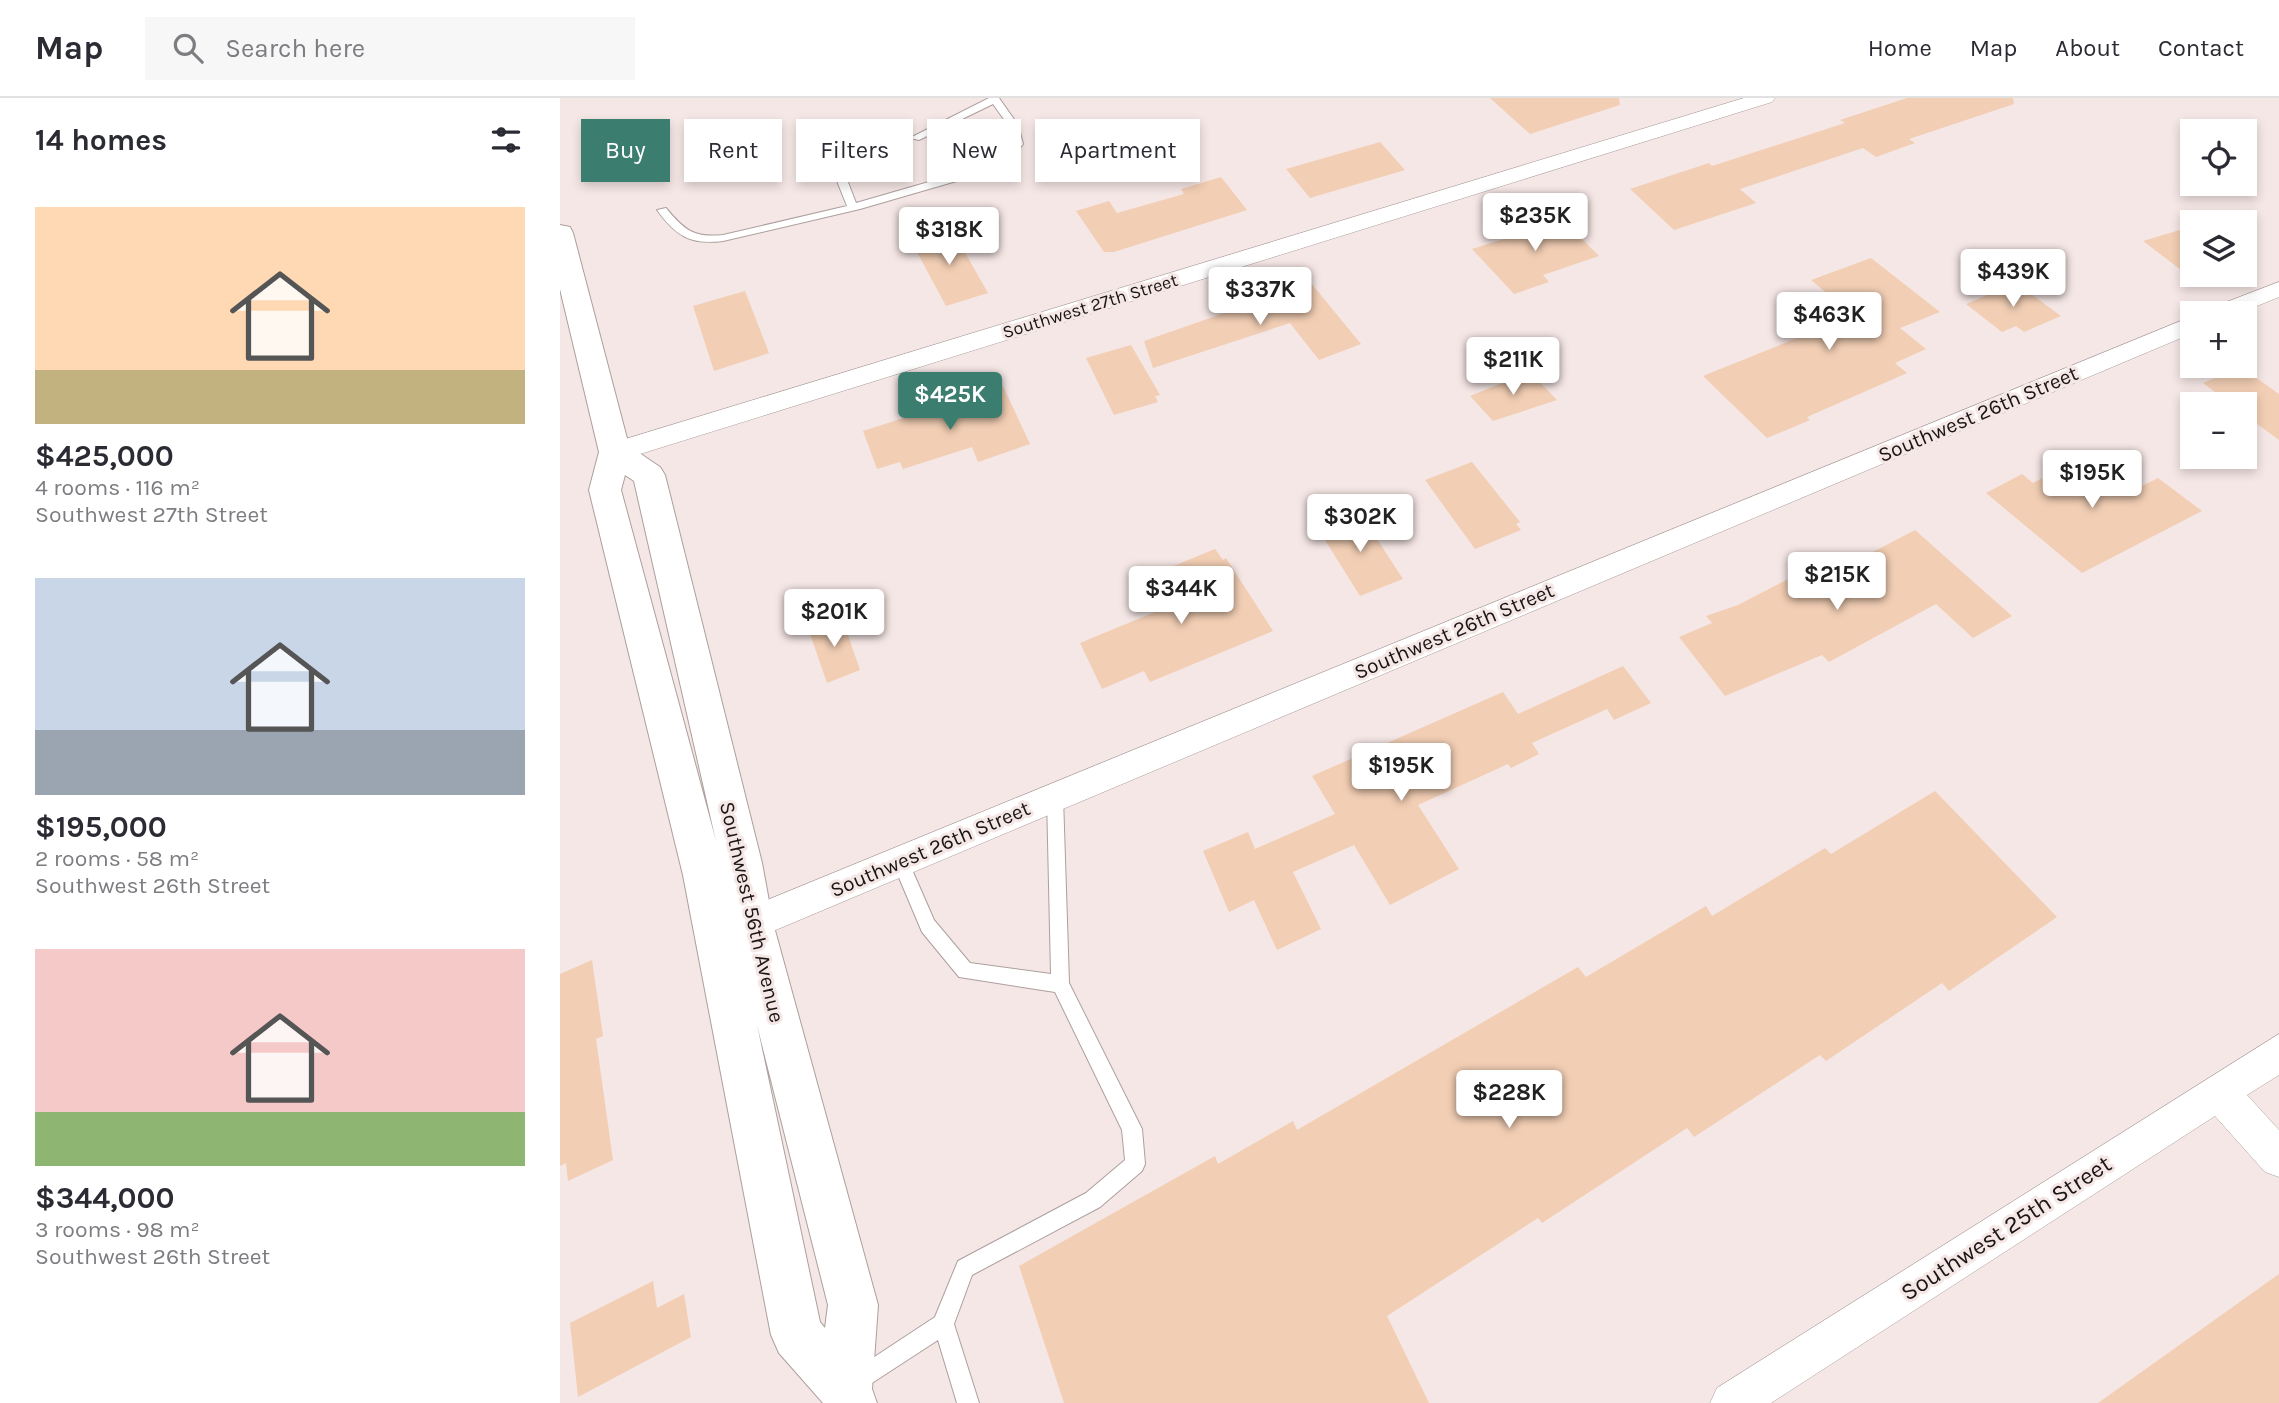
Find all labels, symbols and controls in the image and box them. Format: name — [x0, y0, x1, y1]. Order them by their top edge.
search box — [145, 17, 635, 80]
text: Map — [35, 29, 103, 67]
icon: search — [169, 29, 207, 67]
text: Search here — [225, 33, 365, 64]
text: Home — [1868, 34, 1932, 62]
text: Map — [1970, 34, 2017, 62]
text: About — [2055, 34, 2120, 62]
text: Contact — [2158, 34, 2244, 62]
chip: Buy — [581, 119, 670, 182]
chip: Rent — [684, 119, 782, 182]
chip: Filters — [796, 119, 913, 182]
chip: New — [927, 119, 1021, 182]
chip: Apartment — [1035, 119, 1200, 182]
map controls — [2180, 119, 2257, 469]
button: locate — [2180, 119, 2257, 196]
icon: filters — [487, 121, 525, 159]
text: 14 homes — [35, 122, 167, 158]
pin: $235K — [1486, 194, 1584, 253]
text: $235K — [1499, 202, 1571, 229]
pin: $318K — [900, 208, 998, 267]
button: layers — [2180, 210, 2257, 287]
text: $318K — [915, 216, 983, 243]
pin: $439K — [1964, 250, 2062, 309]
icon: home — [217, 253, 343, 379]
text: $439K — [1977, 258, 2049, 285]
pin: $337K — [1211, 268, 1309, 327]
street label: Southwest 27th Street — [1000, 269, 1181, 343]
text: $337K — [1225, 276, 1295, 303]
pin: $463K — [1780, 292, 1878, 352]
text: $463K — [1793, 301, 1865, 328]
button: + — [2180, 301, 2257, 378]
pin: $211K — [1464, 338, 1562, 397]
text: $211K — [1482, 346, 1544, 373]
street label: Southwest 26th Street — [1874, 361, 2082, 467]
pin: $425K — [901, 372, 999, 432]
text: $425K — [914, 381, 986, 408]
button: − — [2180, 392, 2257, 469]
text: $425,000 — [35, 438, 174, 474]
pin: $195K — [2043, 450, 2141, 510]
text: $195K — [2059, 459, 2125, 486]
text: 4 rooms · 116 m² — [35, 474, 200, 501]
pin: $302K — [1311, 494, 1409, 554]
text: Southwest 27th Street — [35, 501, 268, 528]
text: $302K — [1323, 503, 1397, 530]
pin: $215K — [1788, 552, 1886, 612]
text: $215K — [1804, 561, 1870, 588]
pin: $344K — [1132, 566, 1230, 626]
text: $344K — [1145, 575, 1217, 602]
street label: Southwest 26th Street — [1350, 578, 1558, 684]
pin: $201K — [785, 589, 883, 649]
text: $201K — [800, 598, 868, 625]
icon: home — [217, 624, 343, 750]
pin: $195K — [1352, 744, 1450, 803]
text: $195K — [1368, 752, 1434, 779]
street label: Southwest 26th Street — [826, 796, 1034, 902]
street label: Southwest 56th Avenue — [715, 799, 789, 1025]
text: $195,000 — [35, 809, 167, 845]
text: 2 rooms · 58 m² — [35, 845, 199, 872]
text: Southwest 26th Street — [35, 872, 270, 899]
icon: home — [217, 995, 343, 1121]
pin: $228K — [1460, 1070, 1558, 1130]
text: $228K — [1472, 1079, 1546, 1106]
street label: Southwest 25th Street — [1896, 1149, 2116, 1307]
text: $344,000 — [35, 1180, 175, 1216]
text: 3 rooms · 98 m² — [35, 1216, 200, 1243]
text: Southwest 26th Street — [35, 1243, 270, 1270]

